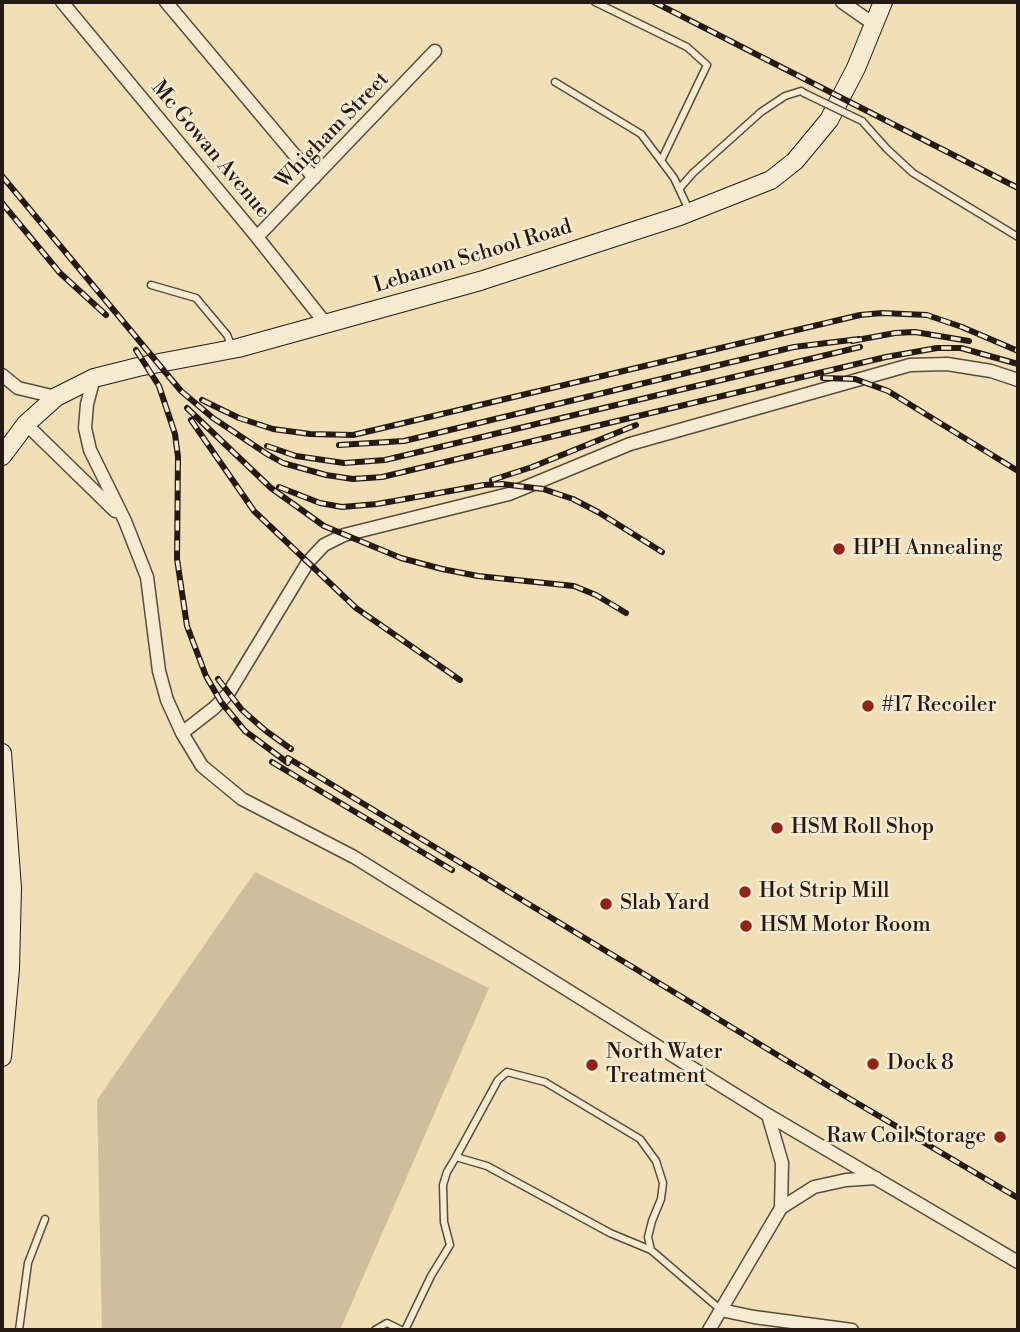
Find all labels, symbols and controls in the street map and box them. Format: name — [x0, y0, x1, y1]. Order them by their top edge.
street label: Whigham Street — [271, 67, 395, 195]
street label: Mc Gowan Avenue — [145, 76, 275, 224]
street label: Lebanon School Road — [371, 215, 575, 299]
place label: HPH Annealing — [853, 536, 1003, 562]
marker: HPH Annealing — [831, 541, 847, 557]
place label: #17 Recoiler — [882, 693, 997, 719]
marker: #17 Recoiler — [860, 698, 876, 714]
place label: HSM Roll Shop — [791, 815, 934, 841]
marker: HSM Roll Shop — [769, 820, 785, 836]
place label: Hot Strip Mill — [759, 879, 890, 905]
marker: Hot Strip Mill — [737, 884, 753, 900]
place label: Slab Yard — [620, 891, 709, 917]
marker: Slab Yard — [598, 896, 614, 912]
place label: HSM Motor Room — [760, 913, 931, 939]
marker: HSM Motor Room — [738, 918, 754, 934]
place label: North Water Treatment — [606, 1040, 723, 1090]
place label: Dock 8 — [887, 1051, 954, 1077]
marker: Dock 8 — [865, 1056, 881, 1072]
marker: North Water Treatment — [584, 1057, 600, 1073]
place label: Raw Coil Storage — [826, 1124, 986, 1150]
marker: Raw Coil Storage — [992, 1129, 1008, 1145]

